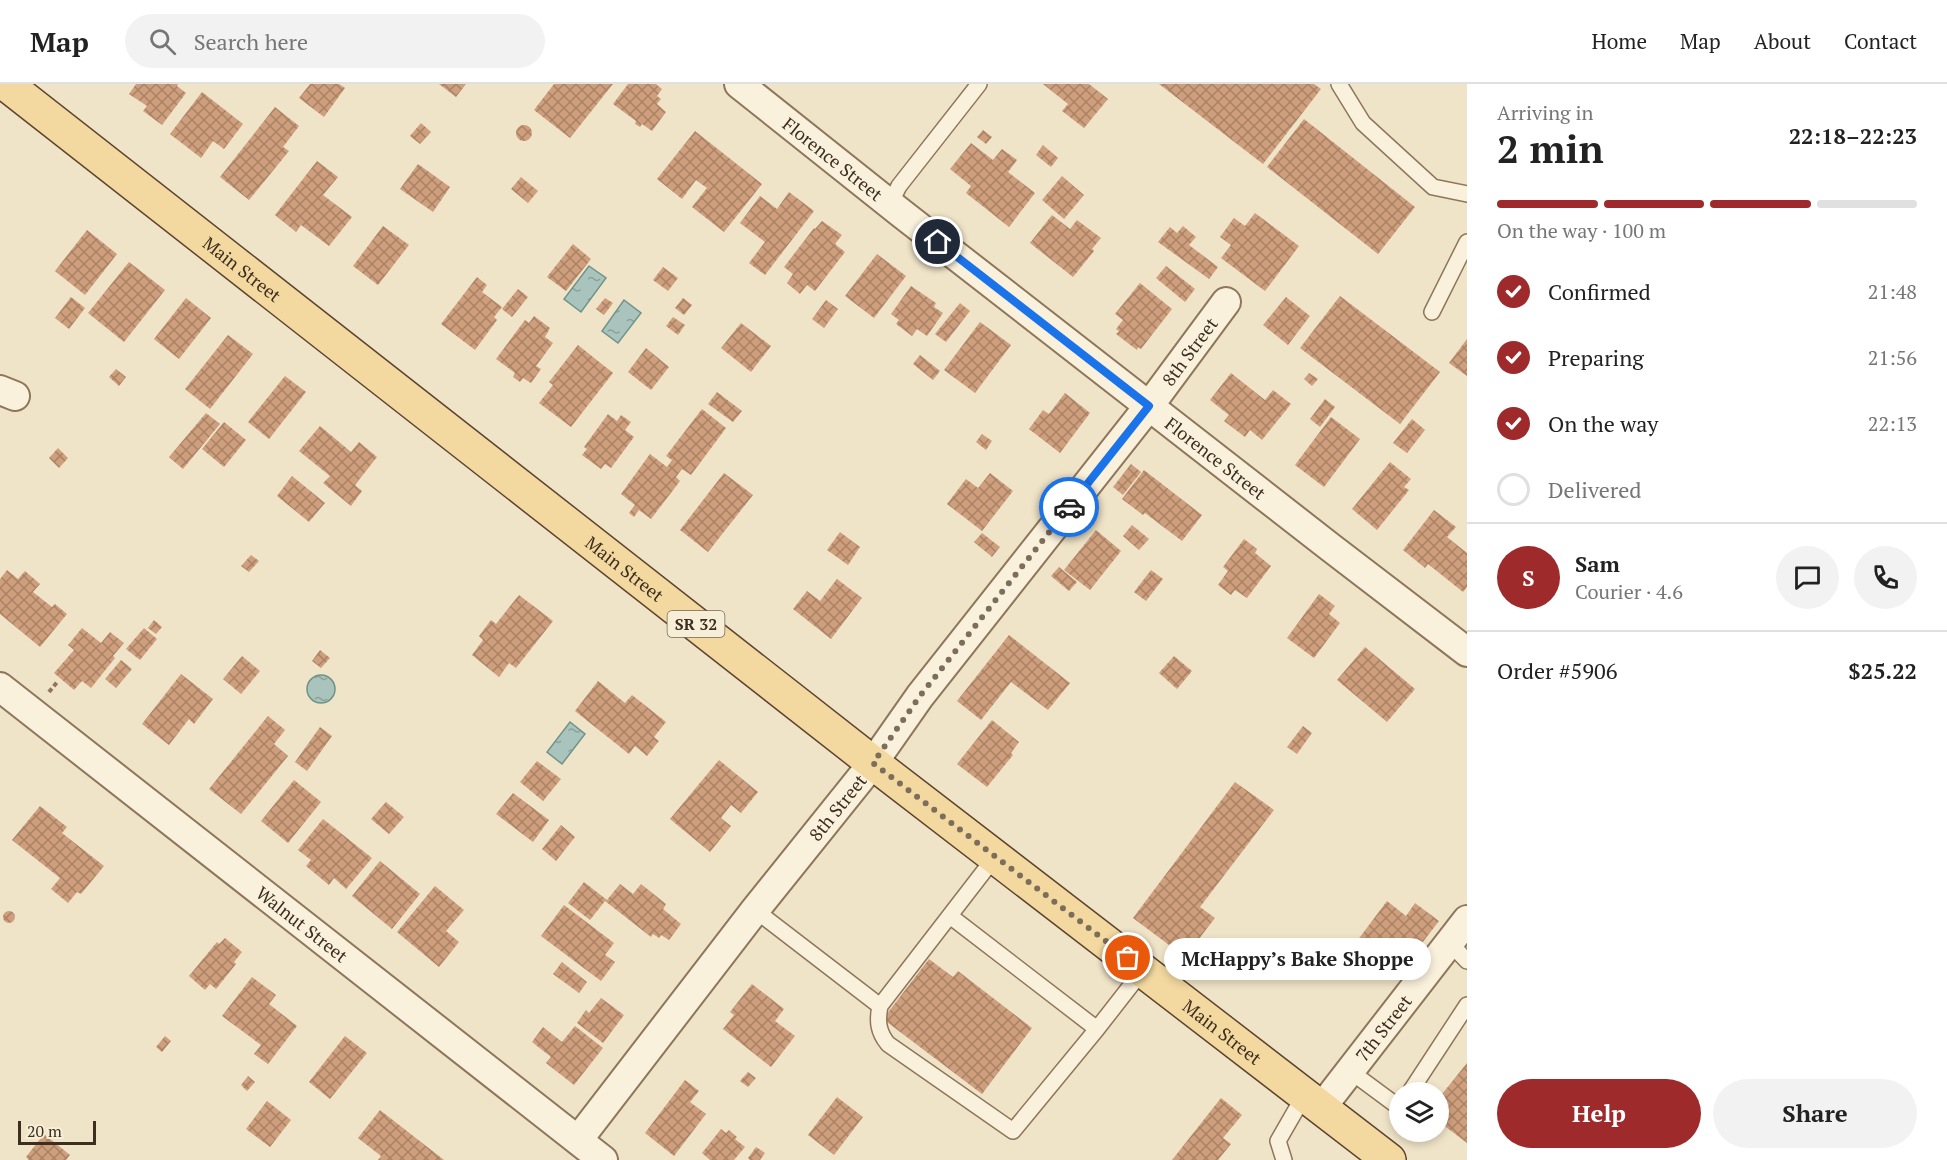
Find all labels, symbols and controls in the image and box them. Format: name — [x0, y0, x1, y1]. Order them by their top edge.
search box — [125, 14, 545, 68]
text: Map — [30, 23, 89, 60]
icon: search — [146, 25, 179, 58]
text: Search here — [194, 27, 308, 56]
text: Home — [1591, 27, 1647, 55]
text: Map — [1680, 27, 1721, 55]
text: About — [1754, 27, 1811, 55]
text: Contact — [1844, 27, 1917, 55]
text: Arriving in — [1497, 99, 1593, 126]
street label: Florence Street — [778, 112, 888, 206]
text: 22:18–22:23 — [1789, 121, 1917, 150]
text: 2 min — [1497, 122, 1604, 174]
pin — [912, 216, 963, 267]
text: On the way · 100 m — [1497, 217, 1666, 244]
icon: home — [921, 225, 954, 258]
street label: Main Street — [198, 231, 287, 307]
icon: check — [1497, 275, 1530, 308]
text: Confirmed — [1548, 277, 1651, 306]
text: 21:48 — [1868, 278, 1917, 305]
street label: 8th Street — [1156, 312, 1223, 390]
icon: check — [1497, 341, 1530, 374]
text: Preparing — [1548, 343, 1644, 372]
text: 21:56 — [1868, 344, 1917, 371]
icon: check — [1497, 407, 1530, 440]
text: On the way — [1548, 409, 1658, 438]
text: 22:13 — [1868, 410, 1917, 437]
street label: Florence Street — [1160, 411, 1271, 505]
text: Delivered — [1548, 475, 1641, 504]
courier — [1039, 477, 1099, 537]
icon: car — [1053, 491, 1086, 524]
street label: Main Street — [581, 530, 669, 607]
button: chat — [1776, 546, 1839, 609]
button: phone — [1854, 546, 1917, 609]
text: Sam — [1575, 549, 1620, 578]
text: S — [1522, 563, 1535, 592]
text: Courier · 4.6 — [1575, 578, 1683, 605]
road number: SR 32 — [668, 611, 724, 637]
text: Order #5906 — [1497, 656, 1617, 685]
text: $25.22 — [1848, 656, 1917, 685]
street label: 8th Street — [803, 769, 872, 846]
street label: Walnut Street — [251, 881, 353, 968]
pin — [1102, 932, 1153, 983]
callout: McHappy’s Bake Shoppe — [1164, 937, 1431, 979]
icon: bag — [1111, 941, 1144, 974]
text: McHappy’s Bake Shoppe — [1181, 945, 1414, 972]
street label: 7th Street — [1350, 989, 1417, 1066]
street label: Main Street — [1178, 994, 1267, 1070]
button: Help — [1497, 1079, 1701, 1148]
button: Share — [1713, 1079, 1917, 1148]
map controls — [1389, 1082, 1449, 1142]
button: layers — [1389, 1082, 1449, 1142]
scale bar — [18, 1118, 96, 1146]
text: 20 m — [27, 1120, 62, 1142]

